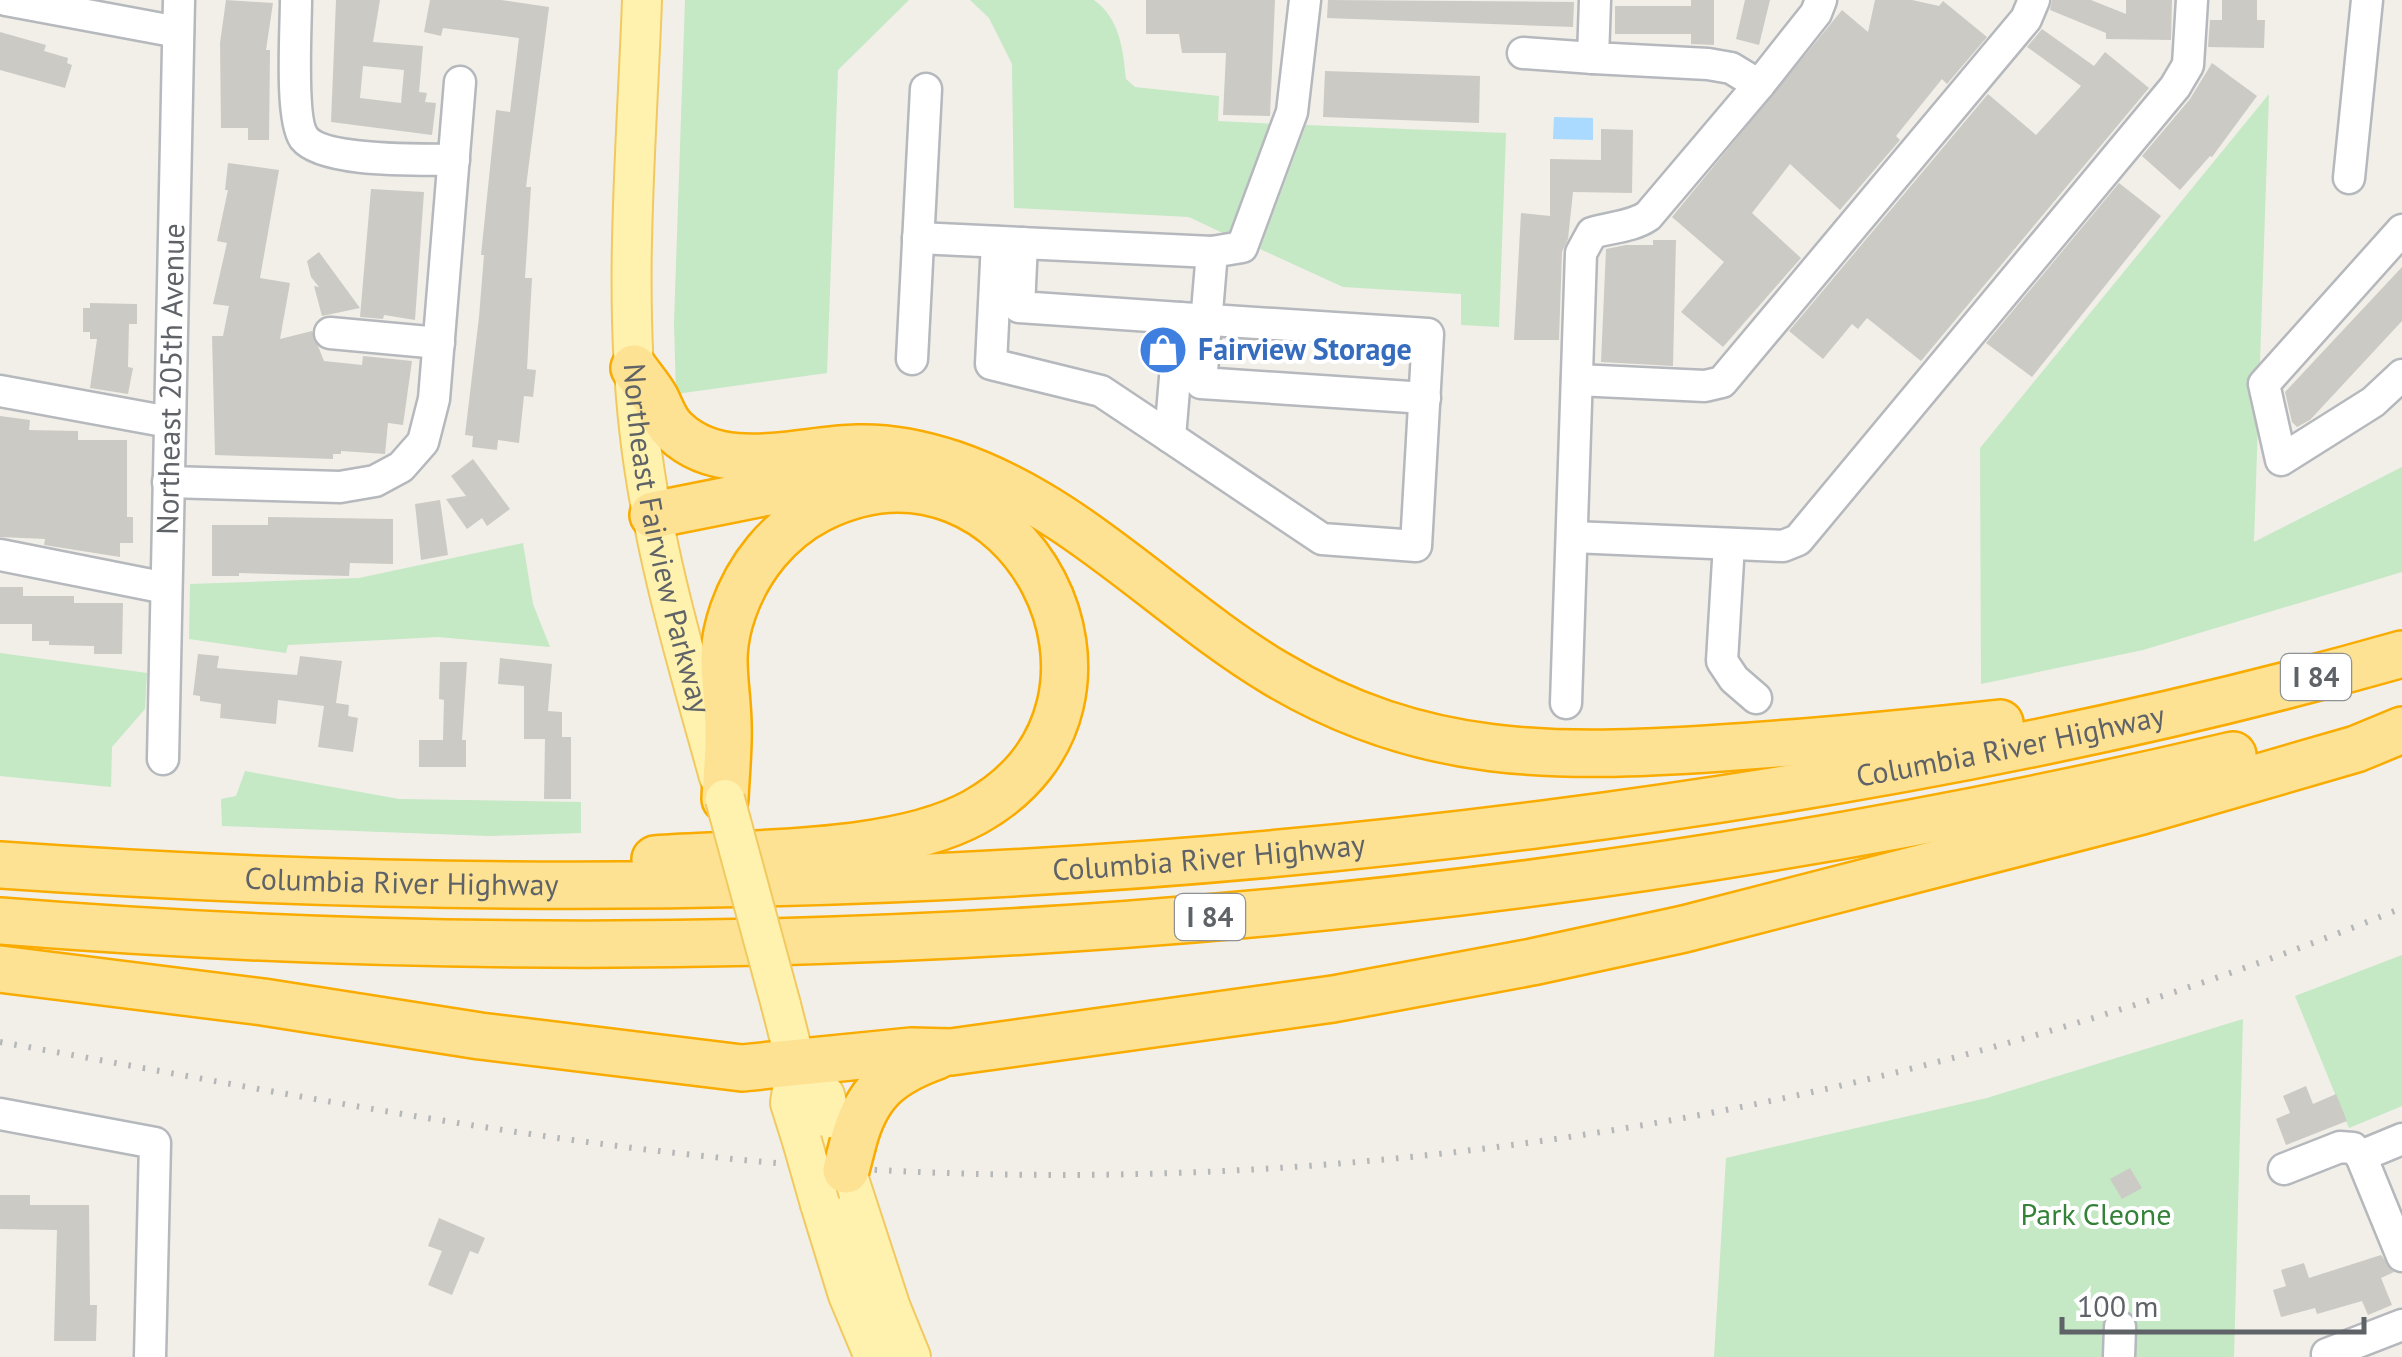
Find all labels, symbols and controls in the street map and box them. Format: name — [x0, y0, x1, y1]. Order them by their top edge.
street label: Northeast 205th Avenue — [147, 223, 192, 535]
shop icon: Fairview Storage — [1137, 324, 1189, 376]
place label: Fairview Storage — [1198, 329, 1412, 368]
street label: Northeast Fairview Parkway — [616, 362, 721, 718]
road number: I 84 — [2281, 654, 2351, 700]
street label: Columbia River Highway — [1853, 695, 2168, 795]
street label: Columbia River Highway — [1051, 824, 1367, 889]
street label: Columbia River Highway — [244, 858, 559, 903]
road number: I 84 — [1175, 894, 1245, 940]
park label: Park Cleone — [2021, 1194, 2171, 1233]
scale bar — [2062, 1272, 2364, 1334]
text: 100 m — [2077, 1286, 2158, 1325]

